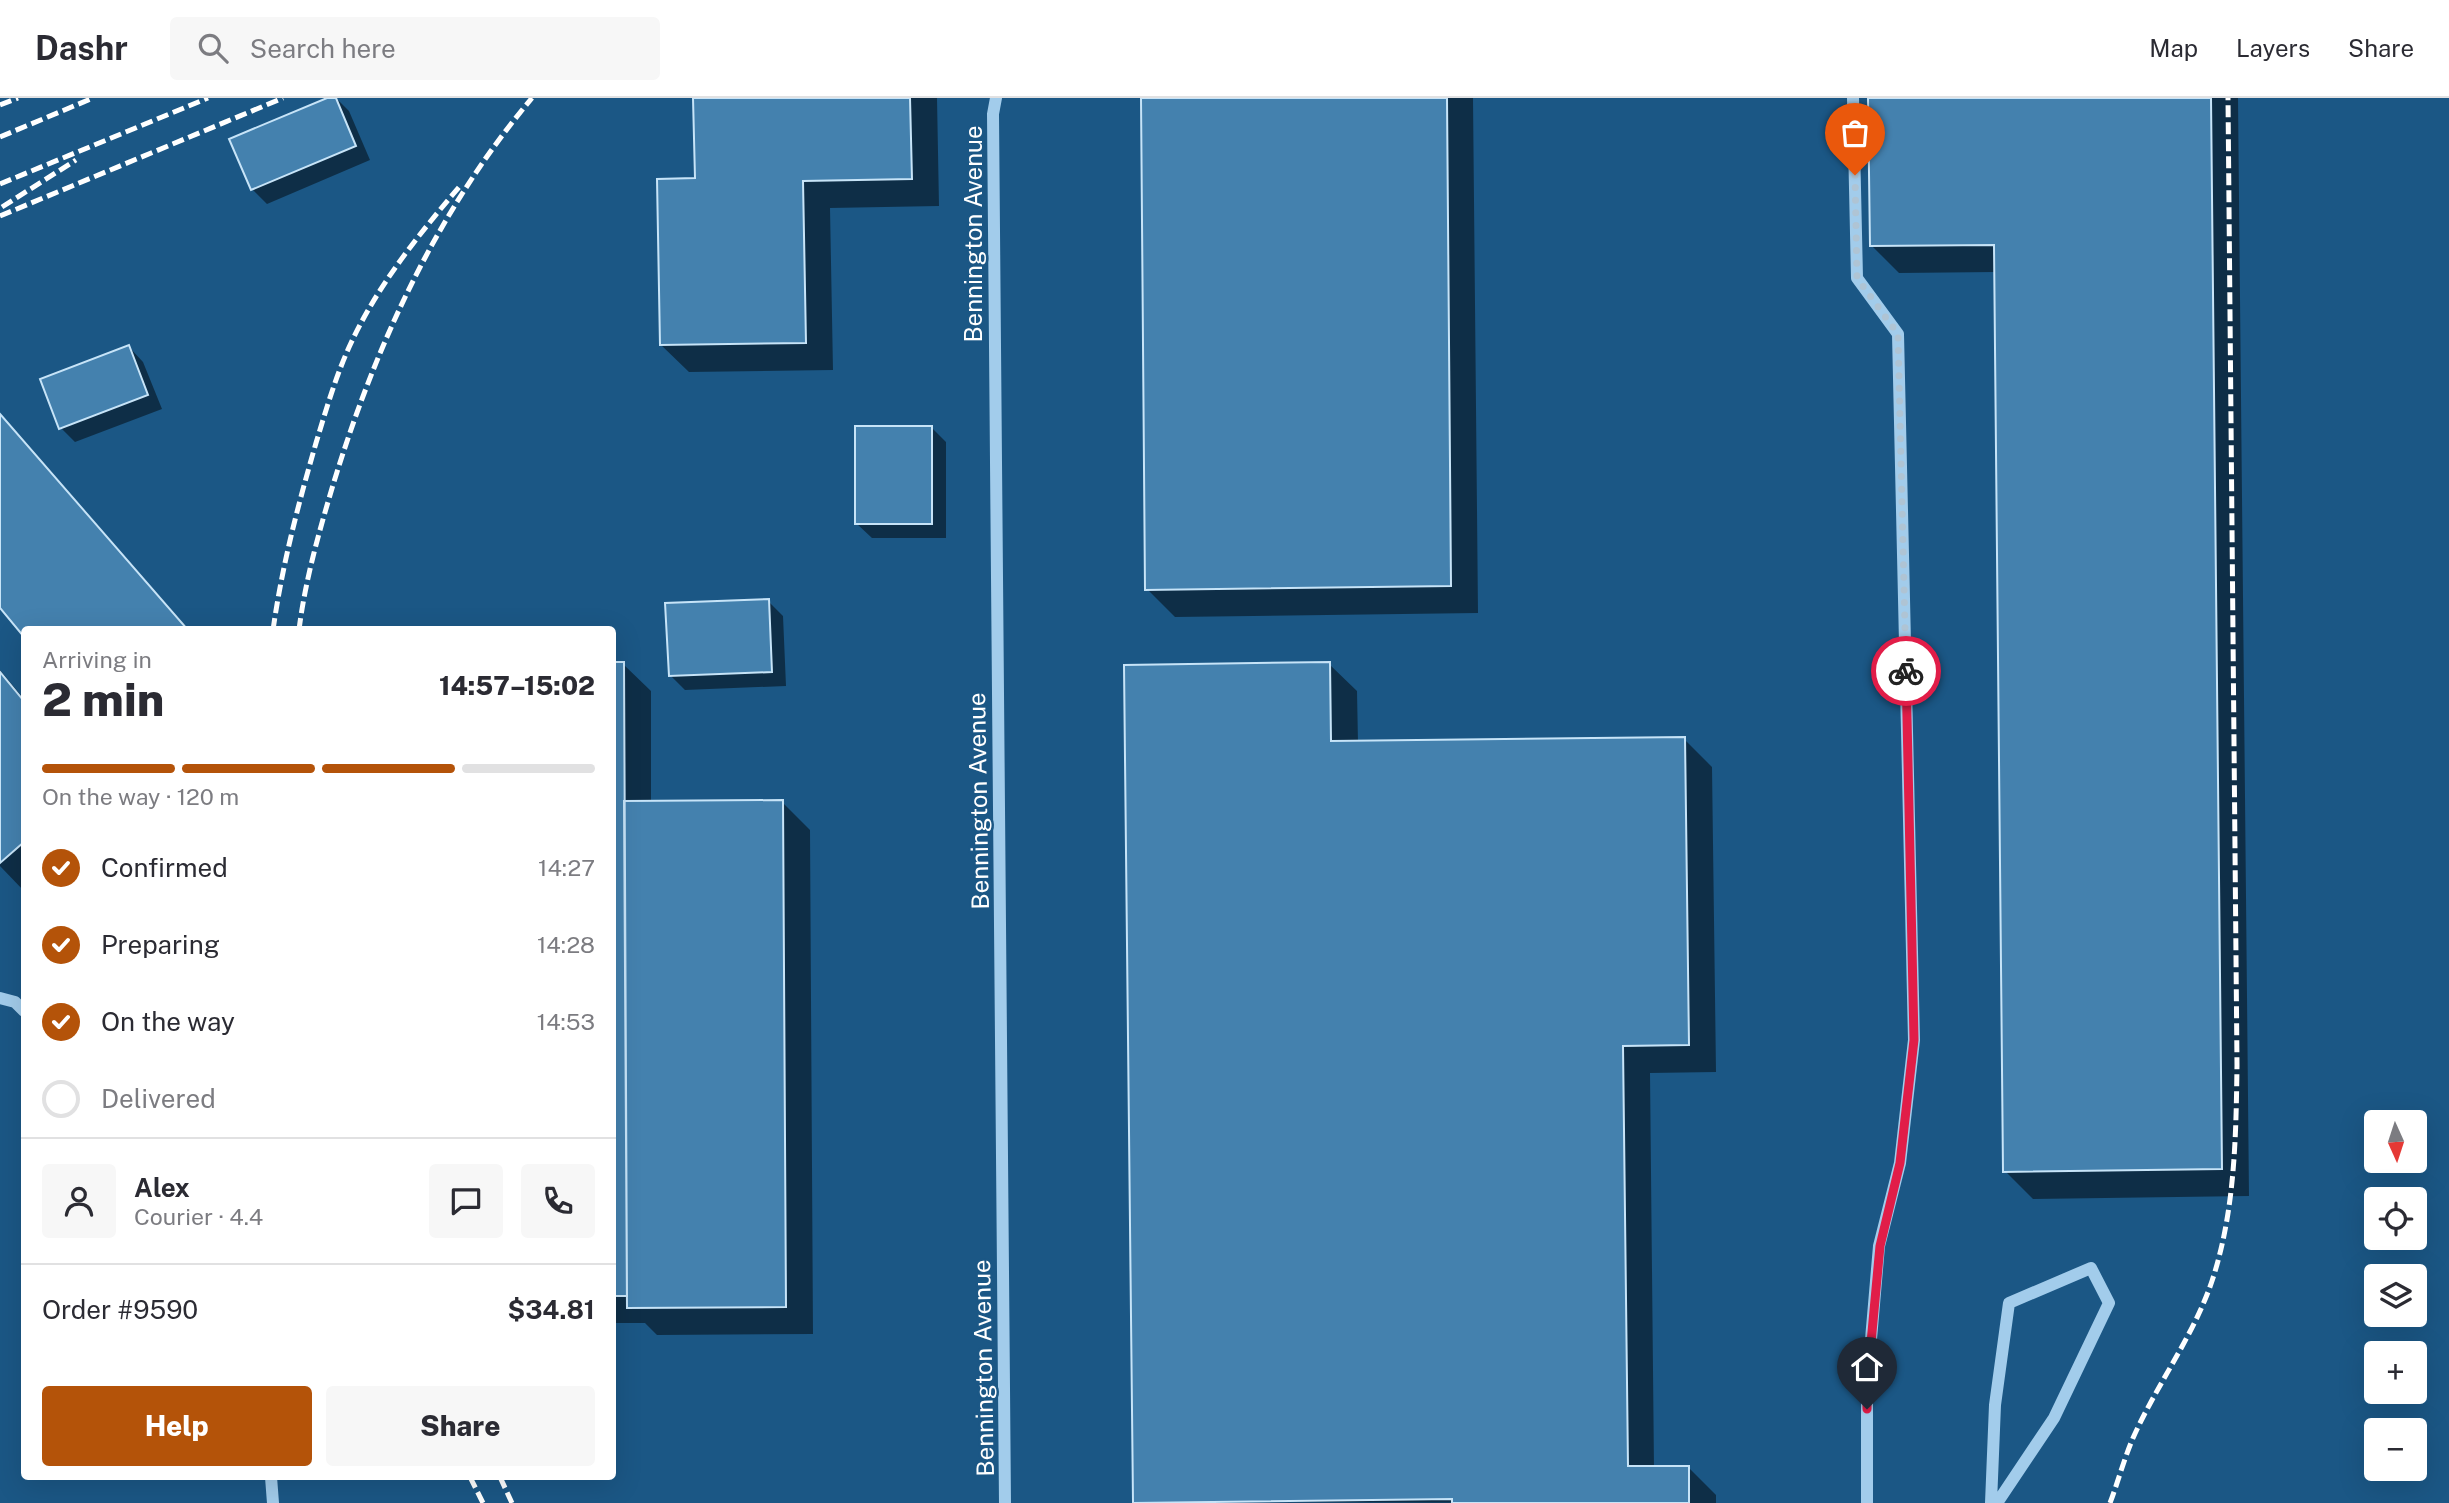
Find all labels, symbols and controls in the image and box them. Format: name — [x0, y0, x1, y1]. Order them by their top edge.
search box — [170, 17, 660, 80]
text: Dashr — [35, 29, 128, 67]
icon: search — [194, 29, 232, 67]
text: Search here — [250, 33, 396, 64]
text: Map — [2149, 34, 2198, 62]
text: Layers — [2236, 34, 2310, 62]
text: Share — [2348, 34, 2414, 62]
pin — [1825, 103, 1885, 175]
icon: bag — [1836, 114, 1874, 152]
street label: Bennington Avenue — [959, 125, 987, 343]
courier — [1871, 636, 1941, 706]
text: Arriving in — [42, 646, 152, 673]
icon: bike — [1887, 652, 1925, 690]
text: 14:57–15:02 — [439, 670, 595, 701]
text: 2 min — [42, 672, 164, 726]
street label: Bennington Avenue — [962, 692, 994, 910]
text: On the way · 120 m — [42, 783, 239, 810]
icon: check — [42, 849, 80, 887]
text: Confirmed — [101, 852, 228, 883]
text: 14:27 — [538, 854, 595, 881]
icon: check — [42, 926, 80, 964]
text: Preparing — [101, 929, 220, 960]
text: 14:28 — [537, 931, 595, 958]
icon: check — [42, 1003, 80, 1041]
text: On the way — [101, 1006, 235, 1037]
text: 14:53 — [537, 1008, 595, 1035]
text: Delivered — [101, 1083, 216, 1114]
north arrow — [2364, 1110, 2427, 1172]
map controls — [2364, 1110, 2427, 1481]
button: person — [42, 1164, 116, 1238]
button: chat — [429, 1164, 503, 1238]
button: phone — [521, 1164, 595, 1238]
text: Alex — [134, 1172, 190, 1203]
button: locate — [2364, 1187, 2427, 1250]
text: Courier · 4.4 — [134, 1203, 263, 1230]
street label: Bennington Avenue — [967, 1259, 999, 1477]
button: layers — [2364, 1264, 2427, 1327]
text: Order #9590 — [42, 1294, 198, 1325]
text: $34.81 — [507, 1294, 595, 1325]
pin — [1837, 1337, 1897, 1409]
button: + — [2364, 1341, 2427, 1404]
icon: home — [1848, 1348, 1886, 1386]
button: Help — [42, 1386, 312, 1466]
button: Share — [326, 1386, 595, 1466]
button: − — [2364, 1418, 2427, 1481]

